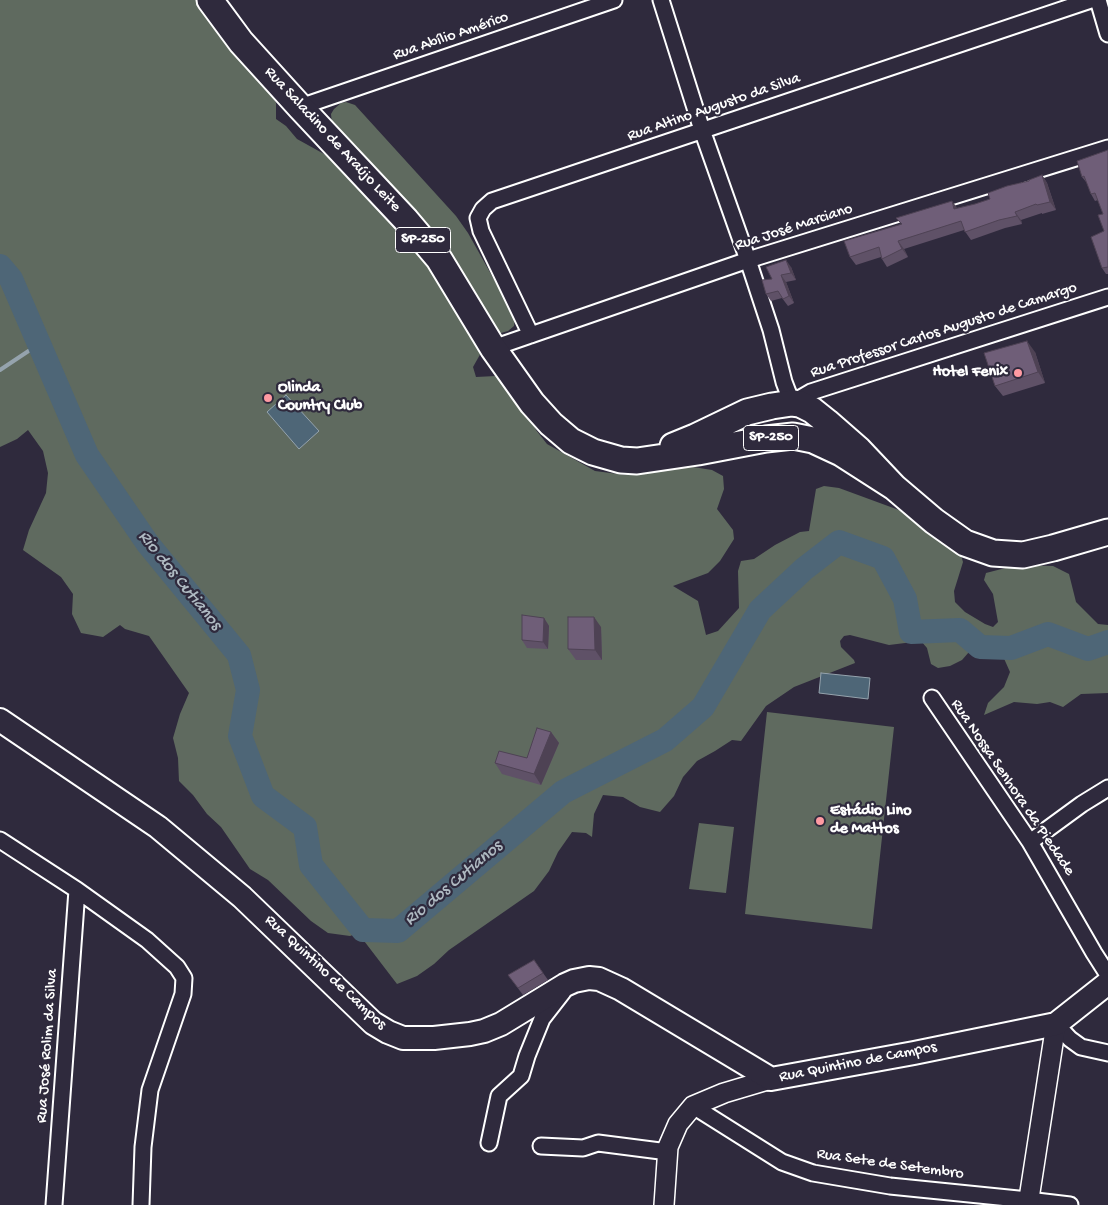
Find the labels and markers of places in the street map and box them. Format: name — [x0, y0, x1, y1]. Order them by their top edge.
place label: Hotel Fenix — [933, 363, 1008, 383]
marker: Hotel Fenix — [1012, 367, 1024, 379]
place label: Olinda Country Club — [278, 379, 362, 417]
marker: Olinda Country Club — [262, 392, 274, 404]
place label: Estádio Lino de Mattos — [830, 802, 911, 840]
marker: Estádio Lino de Mattos — [814, 815, 826, 827]

